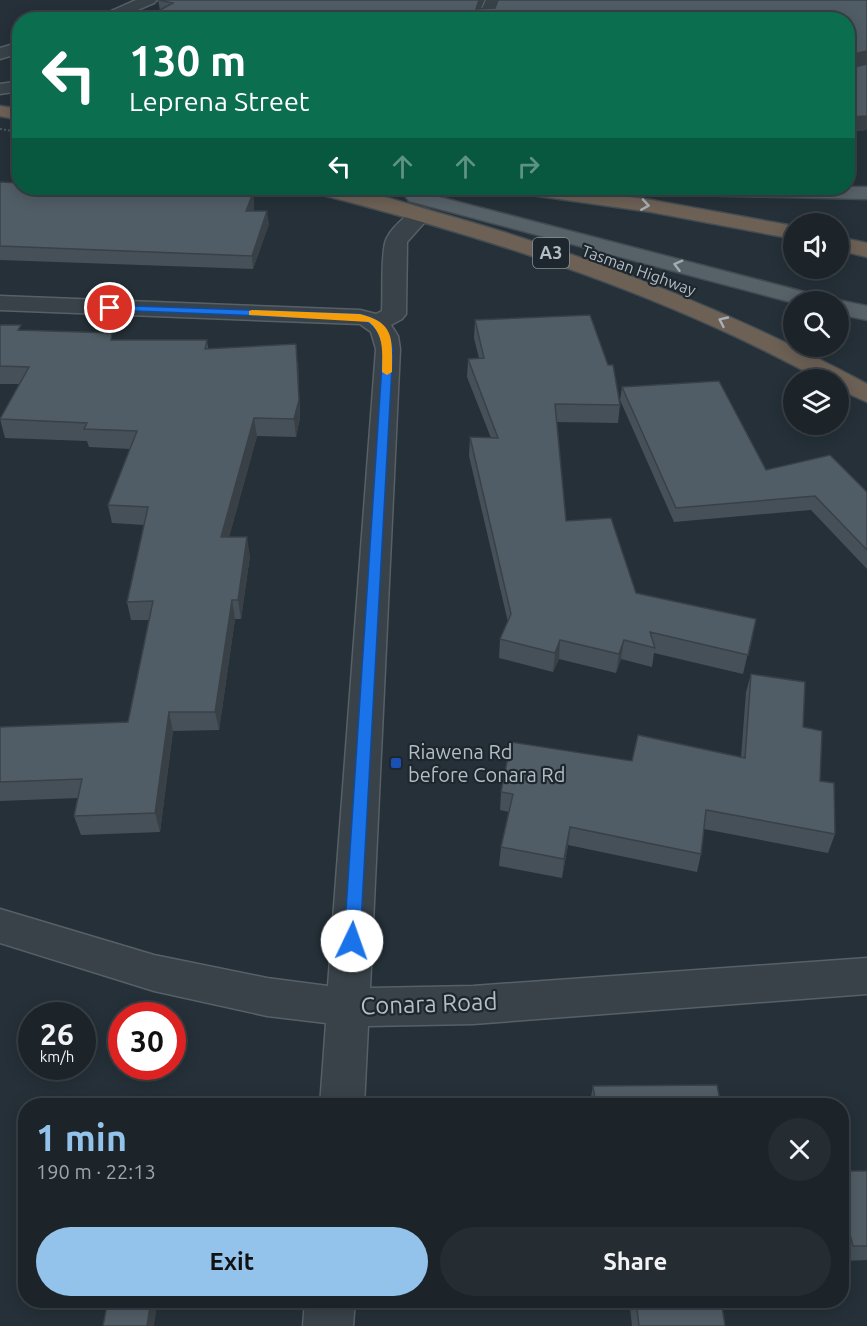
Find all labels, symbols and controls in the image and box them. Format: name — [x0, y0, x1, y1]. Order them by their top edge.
icon: left — [30, 36, 108, 114]
text: 130 m — [129, 37, 246, 84]
text: Leprena Street — [129, 86, 309, 116]
icon: left — [323, 150, 356, 183]
icon: ahead — [386, 150, 419, 183]
icon: ahead — [449, 150, 482, 183]
icon: right — [512, 150, 545, 183]
one-way arrow — [640, 199, 649, 211]
map controls — [783, 213, 849, 435]
button: sound — [783, 213, 849, 279]
road number: A3 — [533, 238, 569, 268]
street label: Tasman Highway — [580, 241, 699, 299]
one-way arrow — [674, 260, 684, 273]
pin — [84, 282, 135, 333]
icon: arrive — [93, 291, 126, 324]
button: search — [783, 291, 849, 357]
one-way arrow — [718, 316, 729, 328]
button: layers — [783, 369, 849, 435]
place label: Riawena Rd before Conara Rd — [408, 740, 565, 786]
marker: Riawena Rd before Conara Rd — [389, 756, 403, 770]
position arrow — [320, 909, 384, 973]
street label: Conara Road — [360, 988, 498, 1019]
speed limit sign: 30 — [108, 1002, 186, 1080]
text: 26 — [40, 1017, 74, 1051]
text: km/h — [40, 1048, 74, 1065]
text: 1 min — [36, 1117, 127, 1158]
button: close — [768, 1118, 831, 1181]
text: 190 m · 22:13 — [36, 1160, 156, 1183]
button: Exit — [36, 1227, 428, 1296]
button: Share — [440, 1227, 831, 1296]

